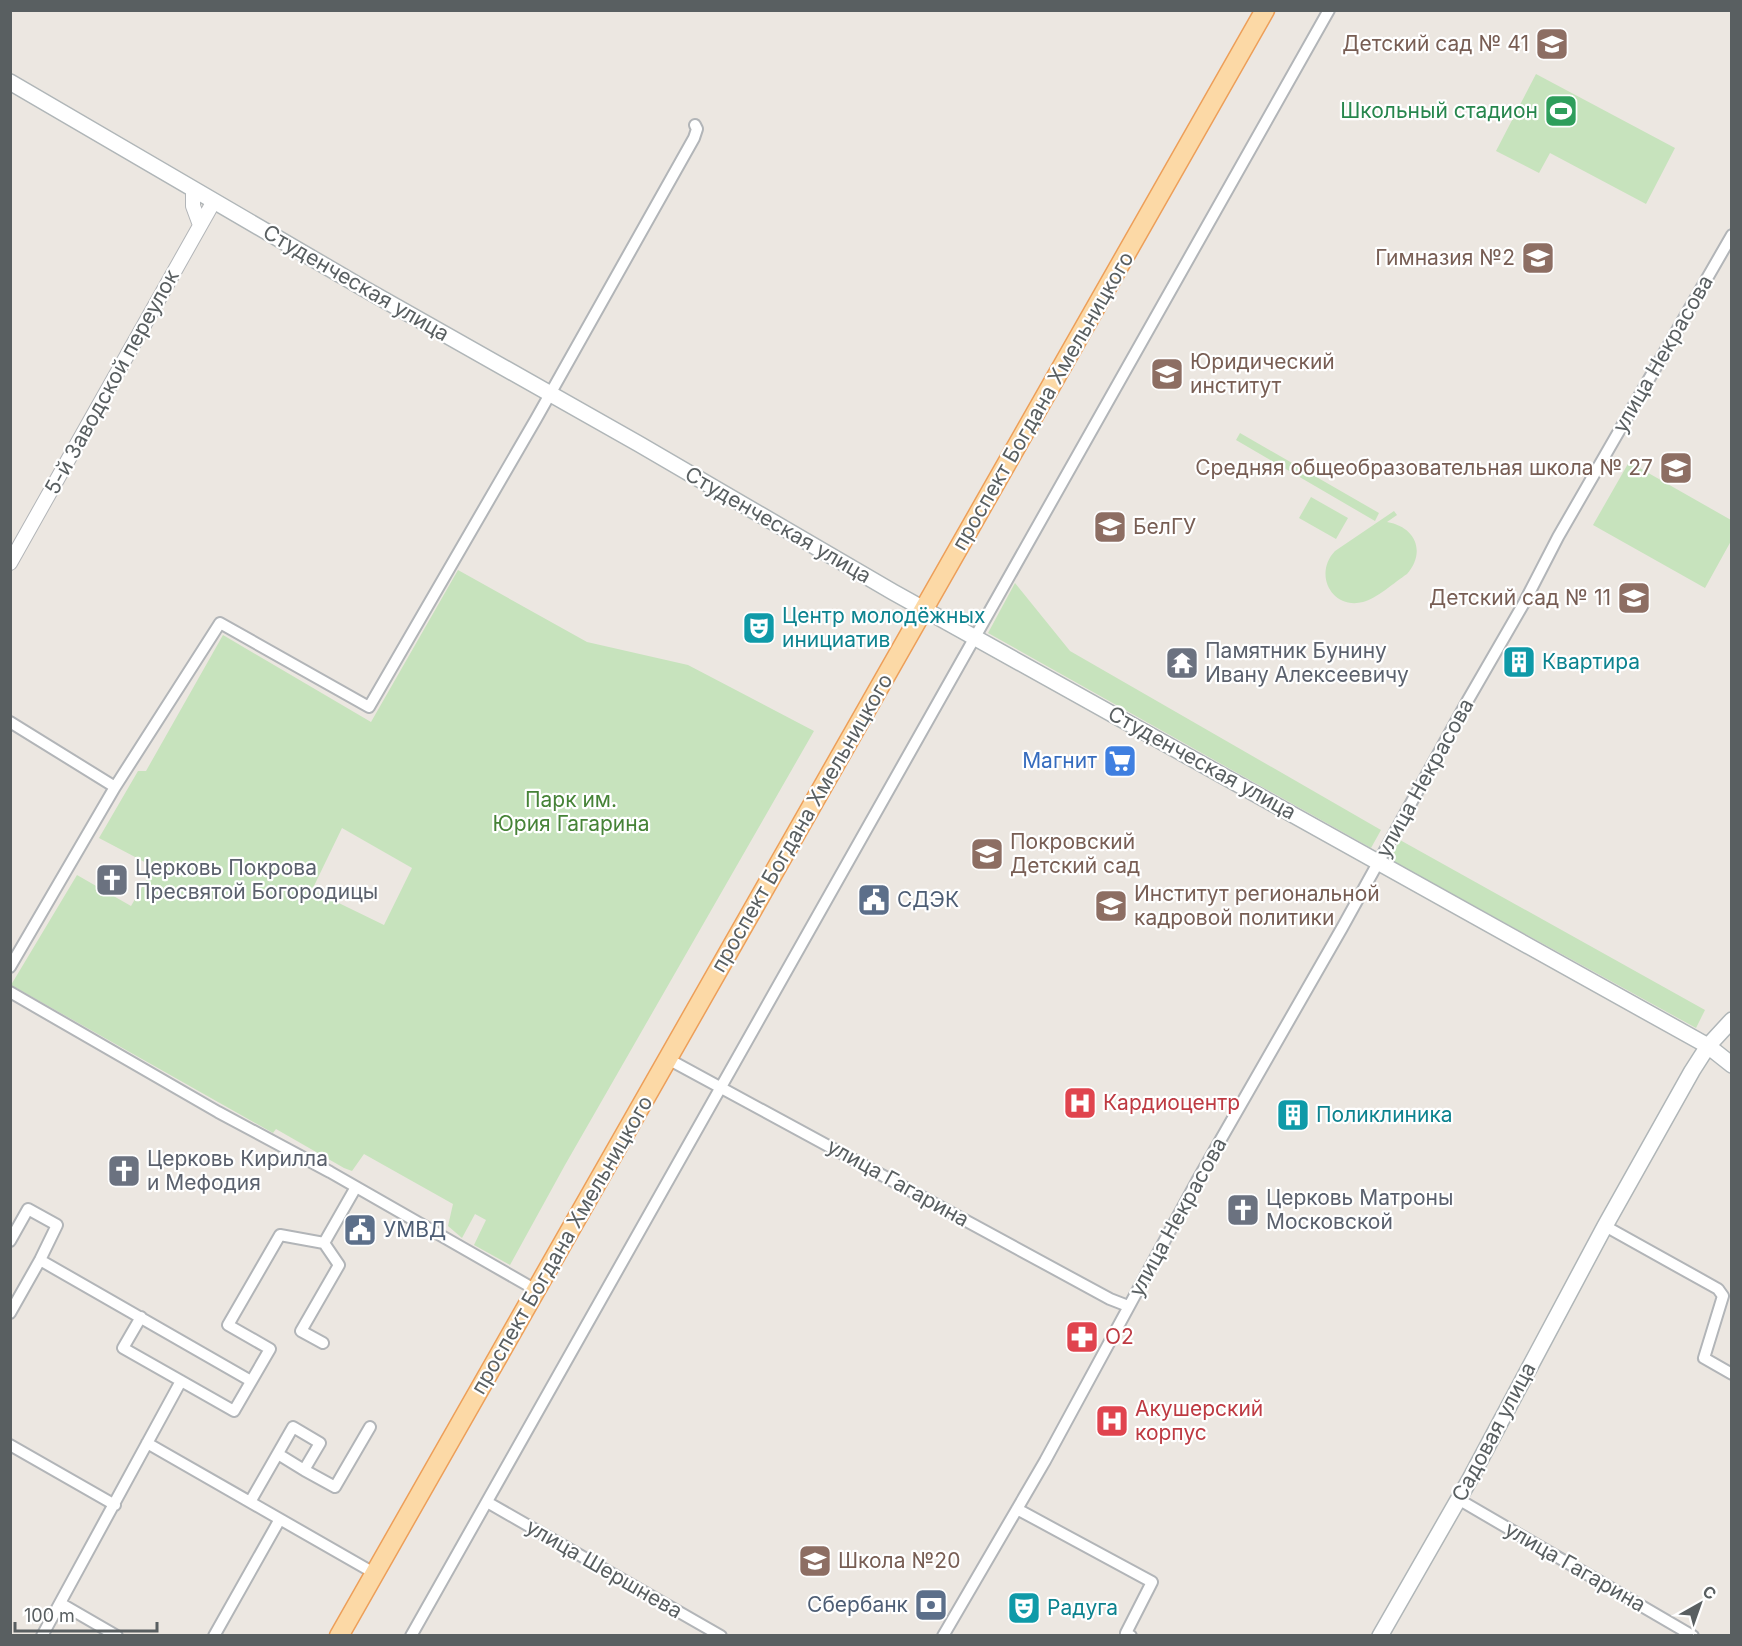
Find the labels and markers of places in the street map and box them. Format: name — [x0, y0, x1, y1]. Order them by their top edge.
school or university icon: Детский сад № 41 — [1534, 26, 1570, 62]
place label: Детский сад № 41 — [1342, 31, 1529, 56]
sports icon: Школьный стадион — [1543, 93, 1579, 129]
place label: Школьный стадион — [1340, 98, 1538, 123]
school or university icon: Гимназия №2 — [1520, 240, 1556, 276]
place label: Гимназия №2 — [1375, 245, 1515, 270]
place label: Юридический институт — [1190, 349, 1335, 398]
school or university icon: Юридический институт — [1149, 356, 1185, 392]
school or university icon: Средняя общеобразовательная школа № 27 — [1658, 450, 1694, 486]
place label: Средняя общеобразовательная школа № 27 — [1195, 455, 1653, 480]
school or university icon: БелГУ — [1092, 509, 1128, 545]
place label: БелГУ — [1133, 514, 1196, 539]
school or university icon: Детский сад № 11 — [1616, 580, 1652, 616]
place label: Детский сад № 11 — [1429, 585, 1611, 610]
place label: Центр молодёжных инициатив — [782, 603, 985, 652]
theatre icon: Центр молодёжных инициатив — [741, 610, 777, 646]
place label: Памятник Бунину Ивану Алексеевичу — [1205, 638, 1409, 687]
building icon: Квартира — [1501, 644, 1537, 680]
temple icon: Памятник Бунину Ивану Алексеевичу — [1164, 645, 1200, 681]
place label: Квартира — [1542, 649, 1640, 674]
supermarket icon: Магнит — [1102, 743, 1138, 779]
place label: Магнит — [1022, 748, 1097, 773]
place label: Покровский Детский сад — [1010, 829, 1140, 878]
school or university icon: Покровский Детский сад — [969, 836, 1005, 872]
place label: Церковь Покрова Пресвятой Богородицы — [135, 855, 378, 904]
church icon: Церковь Покрова Пресвятой Богородицы — [94, 862, 130, 898]
place label: Институт региональной кадровой политики — [1134, 881, 1380, 930]
public building icon: СДЭК — [856, 882, 892, 918]
place label: СДЭК — [897, 887, 959, 912]
school or university icon: Институт региональной кадровой политики — [1093, 888, 1129, 924]
hospital icon: Кардиоцентр — [1062, 1085, 1098, 1121]
place label: Кардиоцентр — [1103, 1090, 1240, 1115]
building icon: Поликлиника — [1275, 1097, 1311, 1133]
place label: Поликлиника — [1316, 1102, 1453, 1127]
place label: Церковь Кирилла и Мефодия — [147, 1146, 328, 1195]
church icon: Церковь Кирилла и Мефодия — [106, 1153, 142, 1189]
place label: Церковь Матроны Московской — [1266, 1185, 1453, 1234]
church icon: Церковь Матроны Московской — [1225, 1192, 1261, 1228]
public building icon: УМВД — [342, 1212, 378, 1248]
place label: УМВД — [383, 1217, 446, 1242]
pharmacy icon: O2 — [1064, 1319, 1100, 1355]
place label: O2 — [1105, 1324, 1134, 1349]
place label: Акушерский корпус — [1135, 1396, 1263, 1445]
hospital icon: Акушерский корпус — [1094, 1403, 1130, 1439]
school or university icon: Школа №20 — [797, 1543, 833, 1579]
place label: Школа №20 — [838, 1548, 960, 1573]
bank icon: Сбербанк — [913, 1587, 949, 1623]
theatre icon: Радуга — [1006, 1590, 1042, 1626]
place label: Сбербанк — [807, 1592, 909, 1617]
place label: Радуга — [1047, 1595, 1118, 1620]

